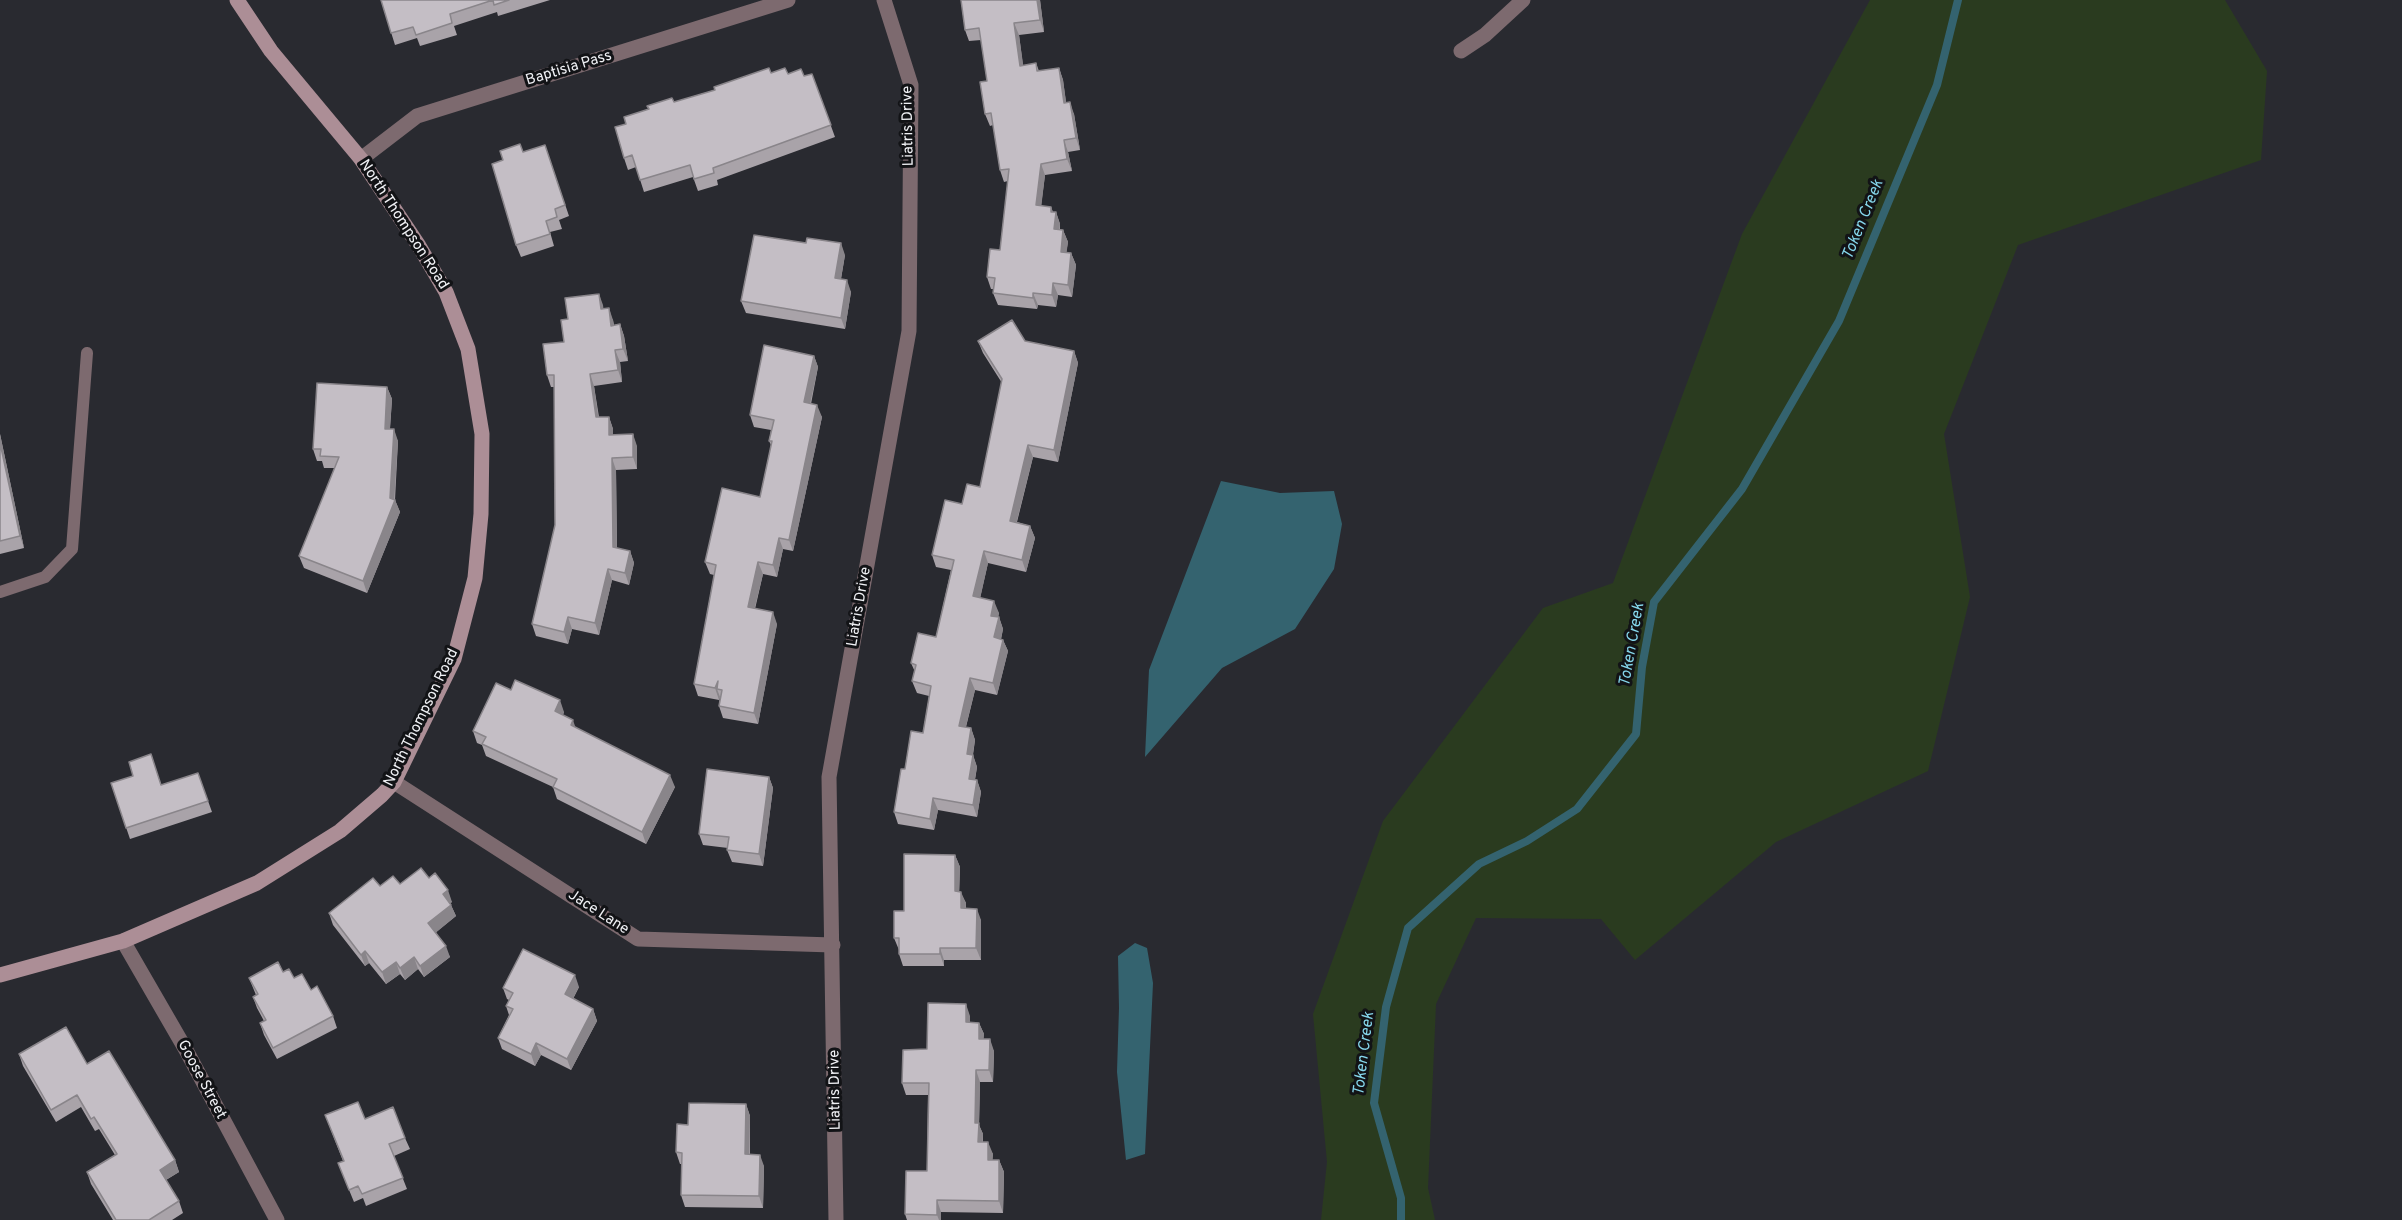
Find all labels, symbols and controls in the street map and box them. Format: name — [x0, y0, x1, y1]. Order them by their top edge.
street label: Baptisia Pass — [524, 47, 614, 91]
street label: Liatris Drive — [899, 86, 919, 166]
street label: North Thompson Road — [354, 157, 452, 293]
water label: Token Creek — [1839, 177, 1889, 263]
street label: Liatris Drive — [844, 566, 876, 648]
water label: Token Creek — [1616, 602, 1650, 688]
street label: North Thompson Road — [381, 646, 463, 790]
street label: Jace Lane — [564, 887, 632, 939]
water label: Token Creek — [1350, 1011, 1380, 1097]
street label: Goose Street — [173, 1037, 229, 1123]
street label: Liatris Drive — [826, 1050, 846, 1130]

